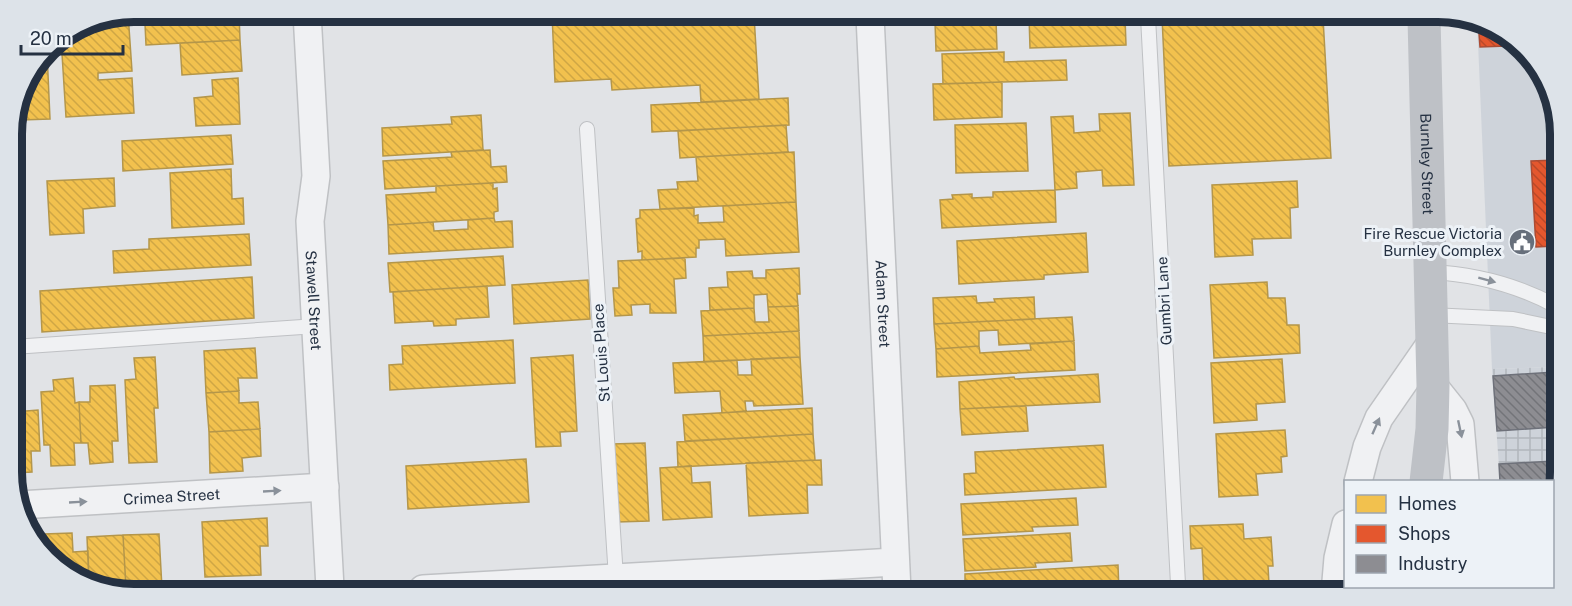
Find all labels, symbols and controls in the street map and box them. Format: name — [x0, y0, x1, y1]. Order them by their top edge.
scale bar — [21, 18, 123, 56]
text: 20 m — [30, 28, 72, 49]
street label: Burnley Street — [1418, 113, 1437, 215]
place label: Fire Rescue Victoria Burnley Complex — [1363, 225, 1502, 259]
public building icon: Fire Rescue Victoria Burnley Complex — [1507, 227, 1537, 257]
street label: Stawell Street — [303, 250, 326, 351]
street label: Gumbri Lane — [1153, 256, 1175, 346]
street label: Adam Street — [873, 259, 894, 348]
one-way arrow — [1478, 275, 1497, 285]
street label: St Louis Place — [589, 303, 613, 403]
one-way arrow — [1371, 417, 1380, 434]
one-way arrow — [1456, 420, 1466, 438]
legend — [1344, 480, 1554, 588]
street label: Crimea Street — [123, 485, 221, 507]
one-way arrow — [263, 486, 282, 496]
text: Homes — [1398, 493, 1457, 514]
one-way arrow — [68, 497, 87, 507]
text: Shops — [1398, 523, 1450, 544]
text: Industry — [1398, 553, 1468, 574]

